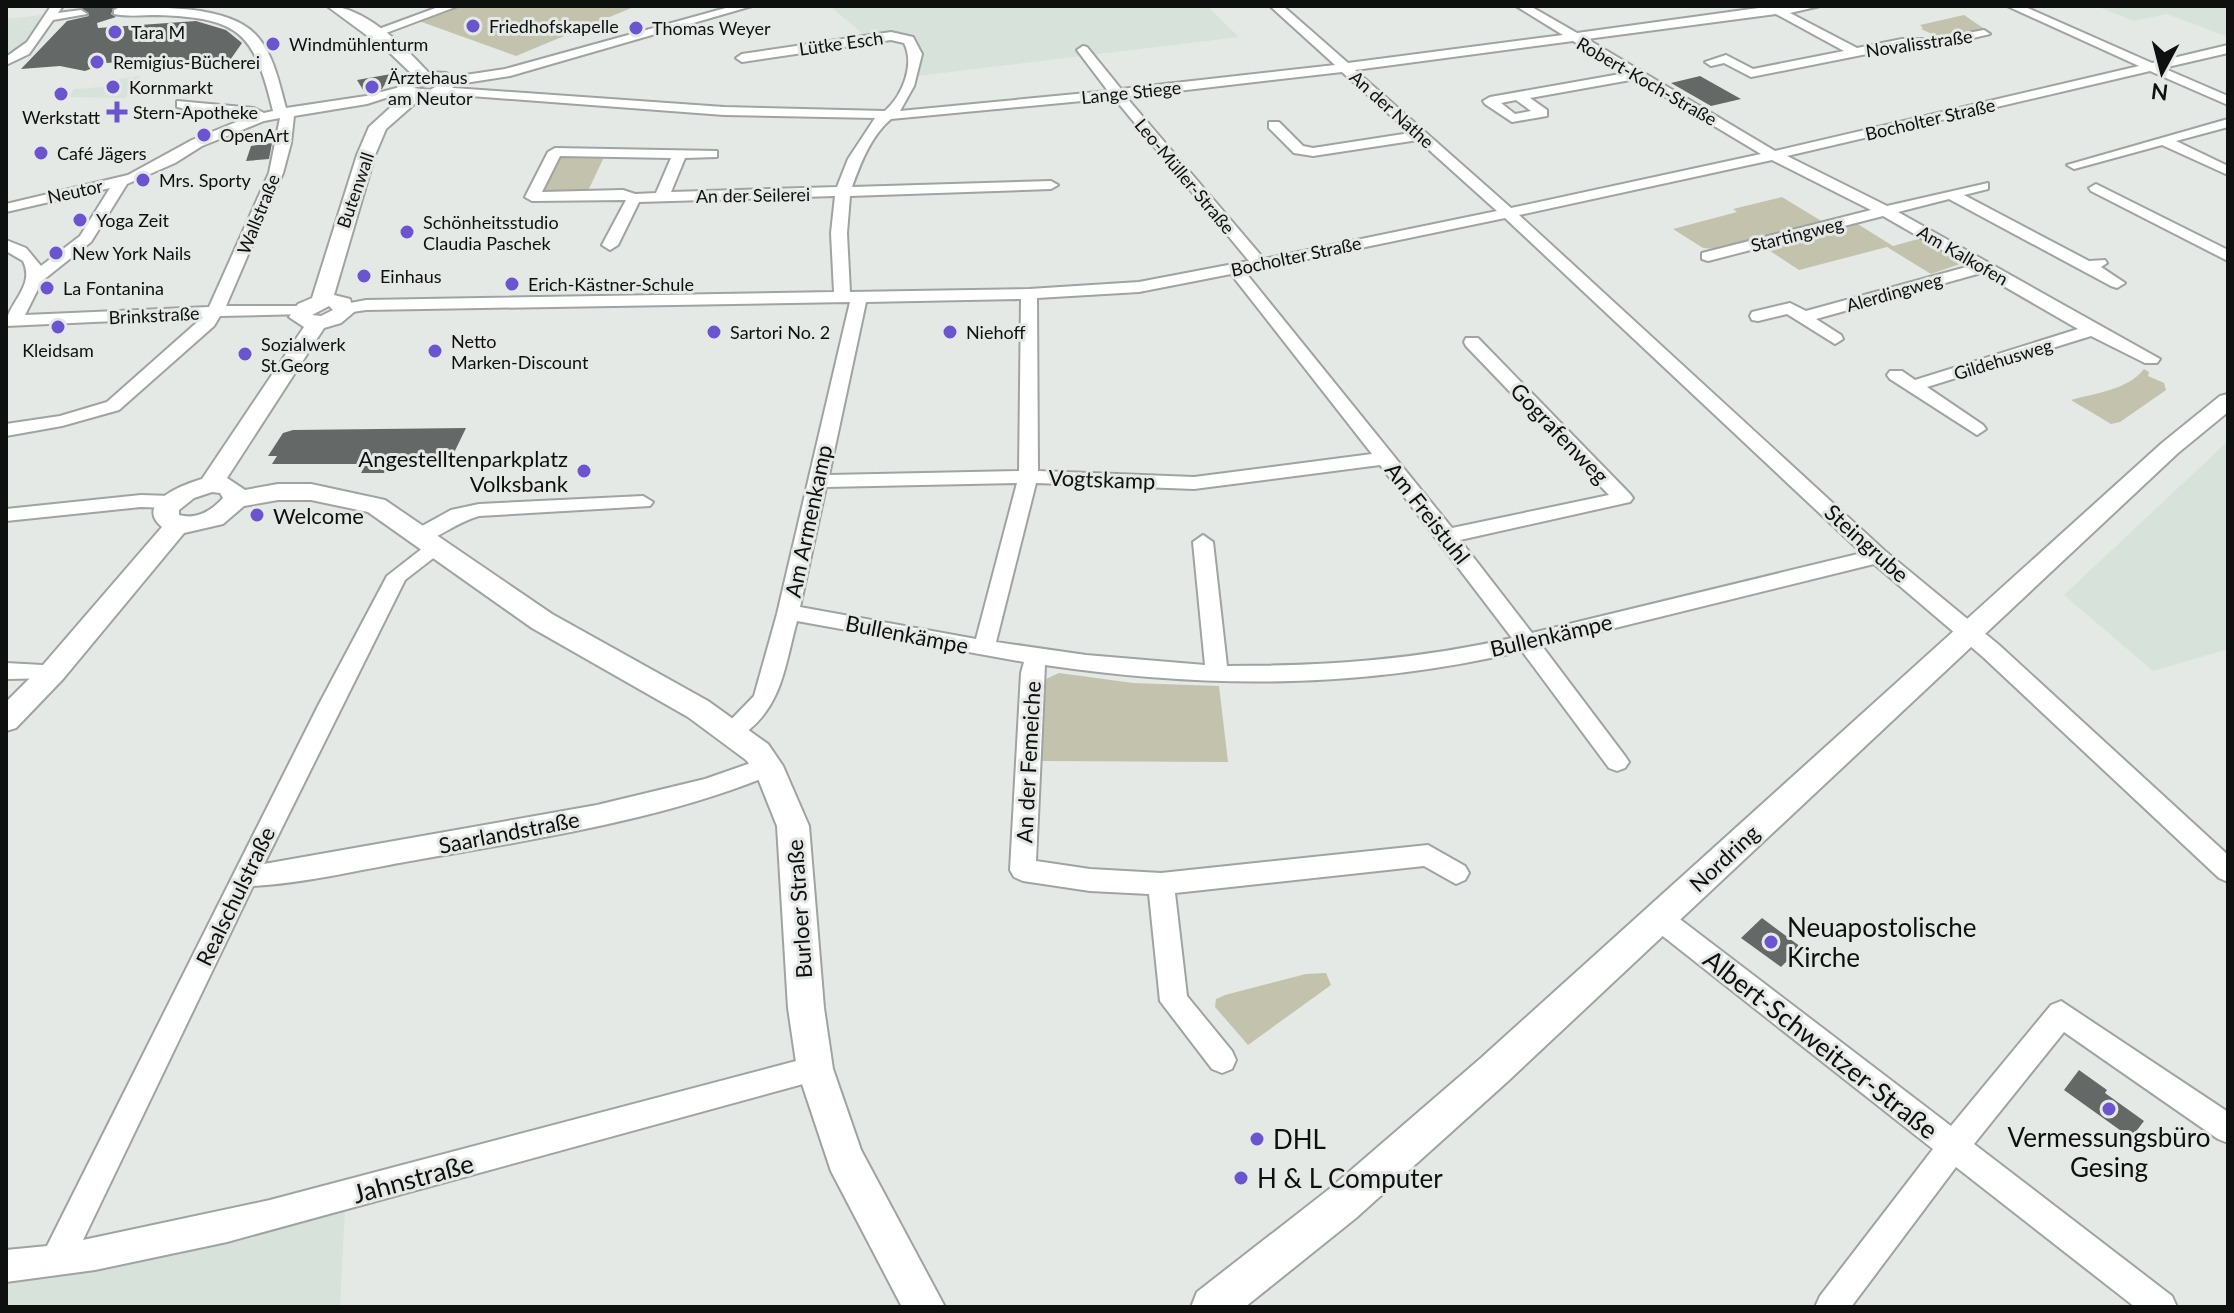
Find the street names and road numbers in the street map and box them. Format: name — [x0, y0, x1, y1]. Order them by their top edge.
street label: Novalisstraße — [1864, 25, 1974, 61]
street label: Lütke Esch — [798, 26, 884, 60]
street label: Robert-Koch-Straße — [1573, 32, 1721, 130]
street label: An der Nathe — [1345, 66, 1439, 152]
street label: Lange Stiege — [1080, 76, 1182, 108]
street label: Bocholter Straße — [1863, 93, 1997, 145]
street label: Leo-Müller-Straße — [1130, 114, 1240, 238]
street label: Butenwall — [332, 149, 378, 231]
street label: Wallstraße — [232, 171, 284, 257]
street label: Neutor — [45, 174, 105, 208]
street label: An der Seilerei — [696, 183, 810, 207]
street label: Startingweg — [1748, 212, 1846, 256]
street label: Am Kalkofen — [1914, 220, 2012, 290]
street label: Bocholter Straße — [1229, 231, 1363, 281]
street label: Alerdingweg — [1843, 268, 1945, 316]
street label: Brinkstraße — [108, 302, 200, 328]
street label: Gildehusweg — [1951, 334, 2055, 384]
street label: Gografenweg — [1505, 377, 1615, 489]
street label: Am Armenkamp — [779, 442, 837, 600]
street label: Am Freistuhl — [1380, 457, 1476, 569]
street label: Vogtskamp — [1048, 464, 1156, 494]
street label: Steingrube — [1819, 498, 1915, 588]
street label: Bullenkämpe — [1487, 608, 1615, 662]
street label: Bullenkämpe — [843, 609, 971, 659]
street label: An der Femeiche — [1010, 680, 1046, 844]
street label: Saarlandstraße — [436, 805, 582, 859]
street label: Nordring — [1683, 819, 1765, 897]
street label: Realschulstraße — [190, 822, 280, 970]
street label: Burloer Straße — [781, 839, 817, 979]
street label: Albert-Schweitzer-Straße — [1697, 943, 1945, 1145]
street label: Jahnstraße — [349, 1147, 477, 1209]

